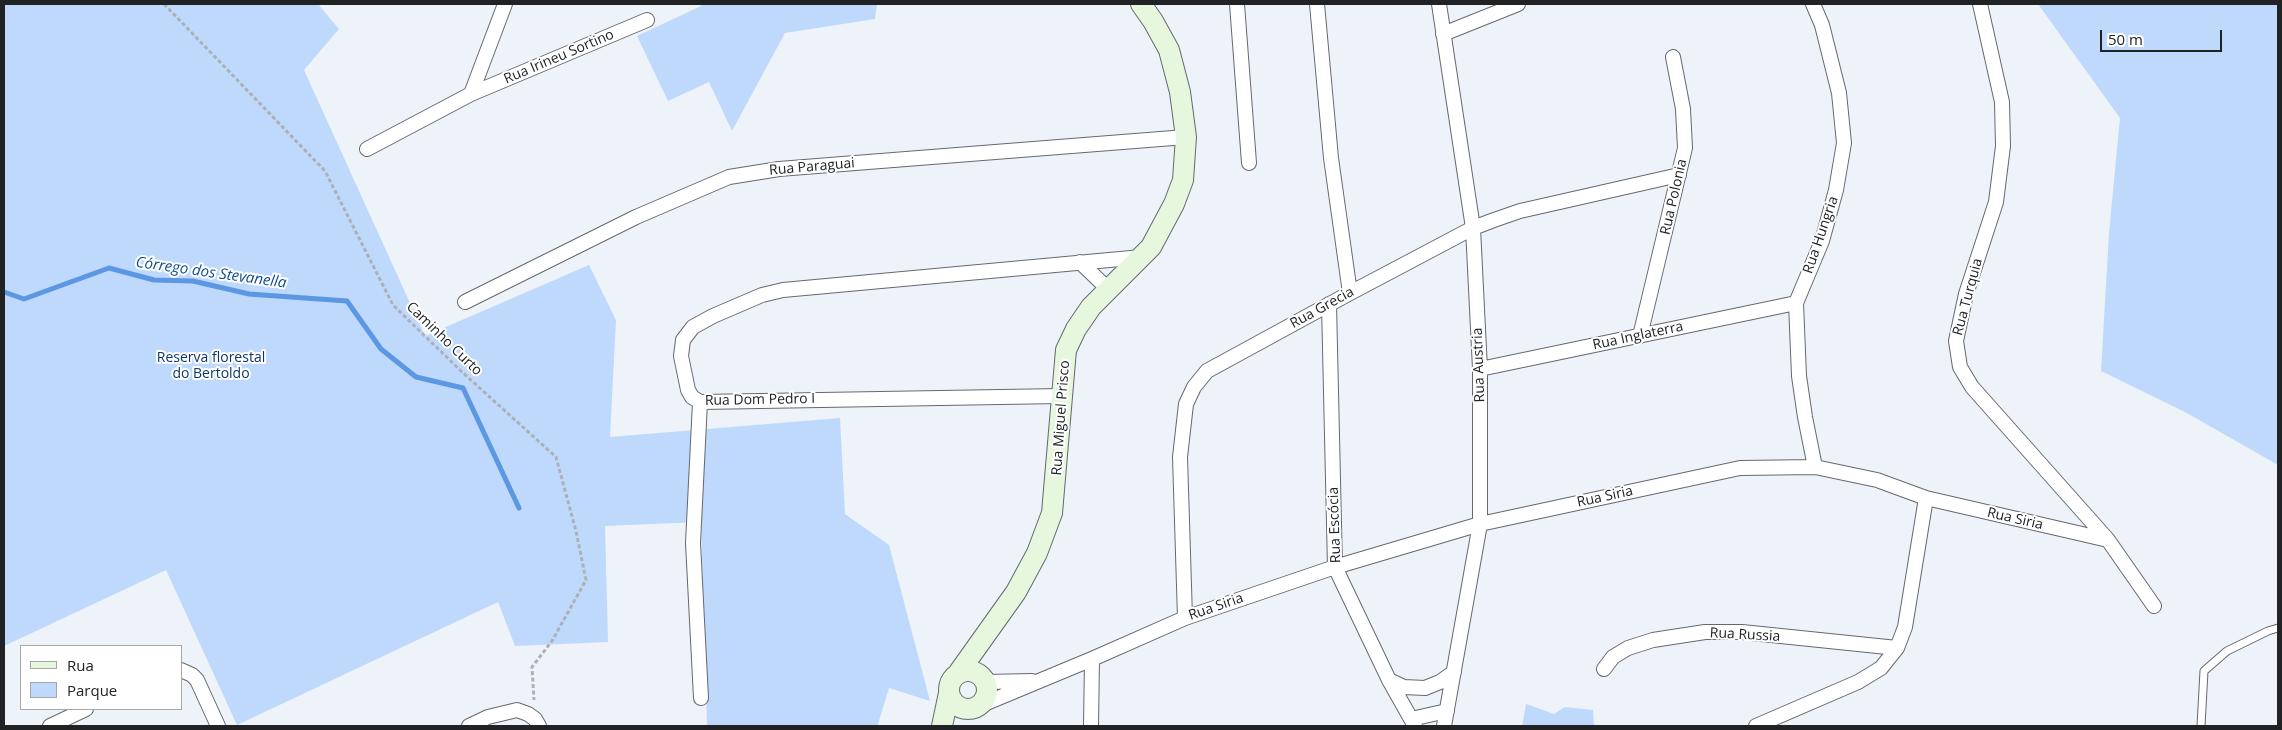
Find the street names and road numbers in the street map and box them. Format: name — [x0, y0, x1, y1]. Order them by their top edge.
street label: Rua Irineu Sortino — [501, 26, 617, 88]
street label: Rua Paraguai — [769, 155, 855, 179]
street label: Rua Polonia — [1657, 157, 1691, 237]
street label: Rua Hungria — [1800, 194, 1842, 276]
street label: Rua Turquia — [1950, 257, 1986, 337]
street label: Rua Grecia — [1287, 284, 1357, 332]
street label: Caminho Curto — [403, 299, 485, 379]
street label: Rua Inglaterra — [1591, 318, 1685, 354]
street label: Rua Austria — [1469, 327, 1489, 403]
street label: Rua Miguel Prisco — [1049, 360, 1073, 476]
street label: Rua Dom Pedro I — [705, 391, 815, 409]
street label: Rua Siria — [1575, 483, 1635, 511]
street label: Rua Escócia — [1325, 487, 1345, 563]
street label: Rua Siria — [1985, 504, 2045, 534]
street label: Rua Siria — [1186, 590, 1246, 624]
street label: Rua Russia — [1709, 625, 1781, 645]

